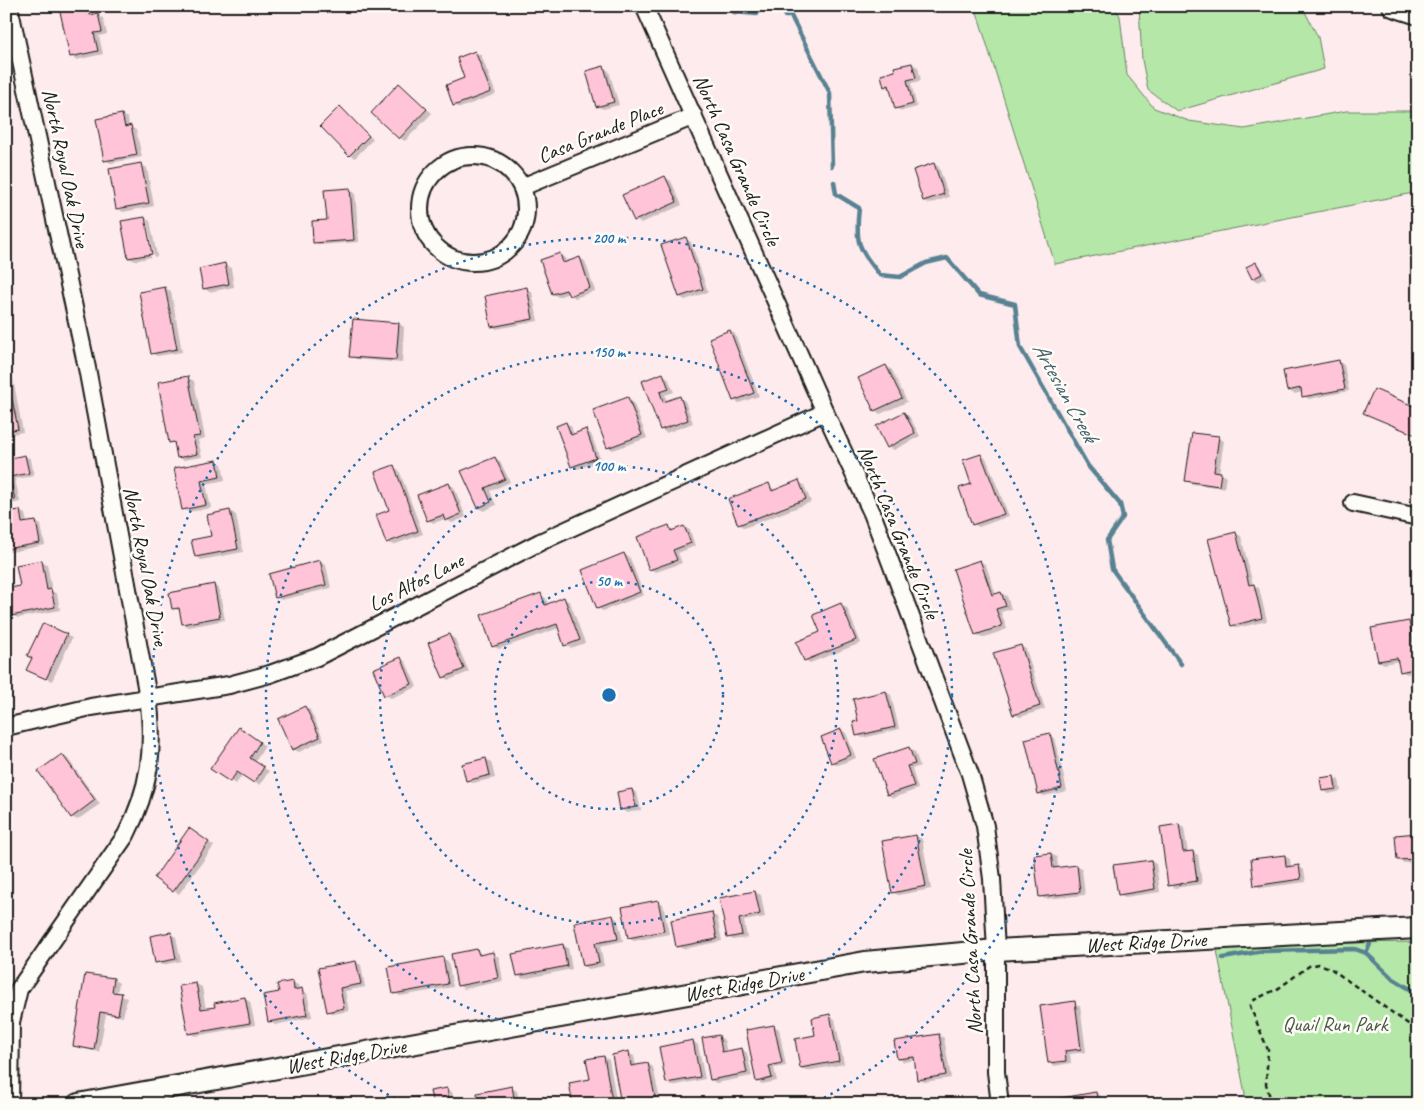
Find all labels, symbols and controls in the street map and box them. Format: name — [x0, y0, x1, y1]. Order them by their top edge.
street label: North Casa Grande Circle — [688, 70, 787, 252]
street label: North Royal Oak Drive — [37, 86, 96, 251]
street label: Casa Grande Place — [534, 95, 667, 169]
text: 200 m — [593, 229, 627, 248]
water label: Artesian Creek — [1026, 337, 1106, 450]
text: 150 m — [593, 343, 627, 362]
street label: North Casa Grande Circle — [852, 441, 947, 625]
text: 100 m — [593, 457, 627, 476]
street label: North Royal Oak Drive — [118, 484, 174, 649]
street label: Los Altos Lane — [364, 546, 470, 617]
text: 50 m — [596, 572, 623, 591]
centre of rings — [600, 686, 618, 704]
street label: North Casa Grande Circle — [952, 847, 988, 1035]
street label: West Ridge Drive — [1085, 926, 1208, 958]
street label: West Ridge Drive — [682, 961, 807, 1007]
park label: Quail Run Park — [1283, 1011, 1390, 1037]
street label: West Ridge Drive — [284, 1033, 409, 1079]

